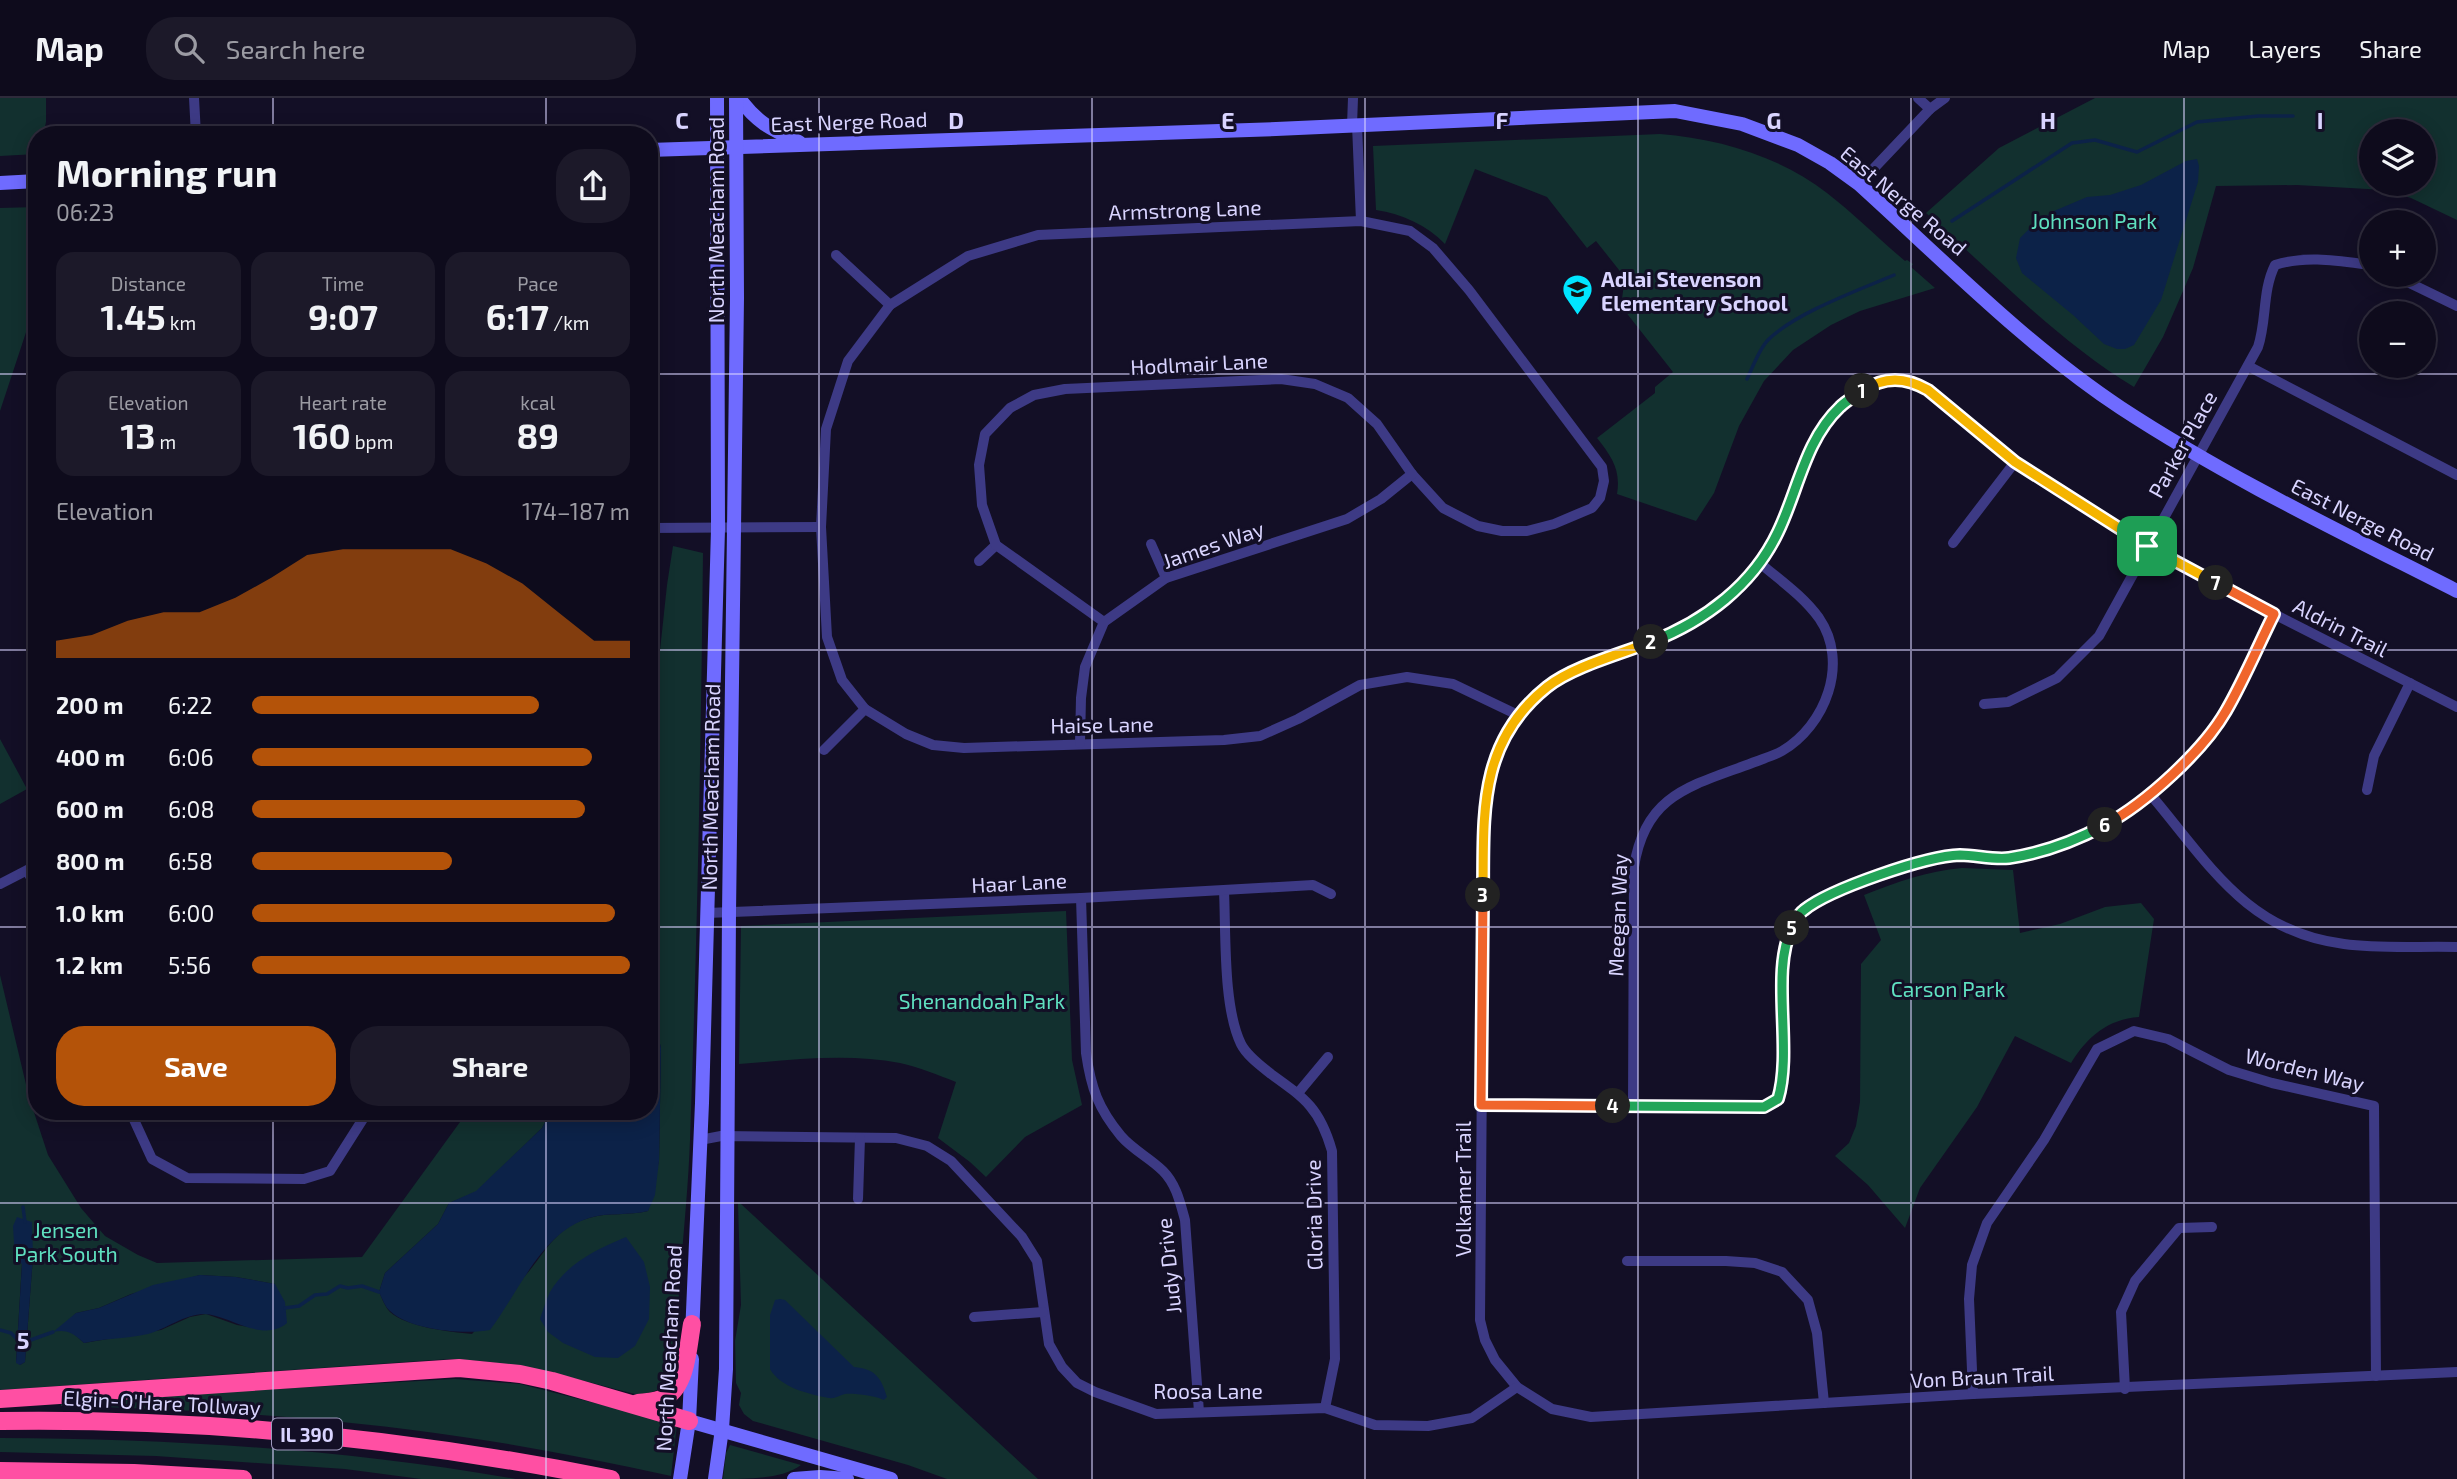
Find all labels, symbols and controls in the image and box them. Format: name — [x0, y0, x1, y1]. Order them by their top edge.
search box — [146, 17, 636, 80]
text: Map — [35, 28, 104, 68]
icon: search — [170, 29, 208, 67]
text: Search here — [226, 33, 365, 64]
text: Map — [2162, 34, 2210, 63]
text: Layers — [2248, 34, 2321, 63]
text: Share — [2359, 34, 2422, 63]
text: C — [675, 106, 689, 134]
street label: East Nerge Road — [770, 106, 928, 136]
text: D — [948, 106, 964, 134]
text: E — [1221, 106, 1235, 134]
text: F — [1496, 106, 1509, 134]
text: G — [1767, 106, 1781, 134]
text: H — [2040, 106, 2056, 134]
text: I — [2317, 106, 2323, 134]
street label: North Meacham Road — [703, 117, 728, 323]
map controls — [2359, 119, 2436, 378]
button: layers — [2359, 119, 2436, 196]
street label: East Nerge Road — [1836, 140, 1972, 260]
text: Morning run — [56, 149, 277, 195]
button: share — [556, 149, 630, 223]
street label: Armstrong Lane — [1108, 194, 1262, 224]
text: 06:23 — [56, 198, 114, 226]
park label: Johnson Park — [2031, 208, 2157, 233]
button: + — [2359, 210, 2436, 287]
place label: Adlai Stevenson Elementary School — [1601, 266, 1788, 316]
text: Distance — [111, 272, 186, 295]
text: Time — [322, 272, 364, 295]
text: Pace — [517, 272, 558, 295]
school or university icon: Adlai Stevenson Elementary School — [1561, 273, 1595, 317]
text: 1.45 — [100, 295, 166, 337]
text: 9:07 — [308, 295, 378, 337]
text: 6:17 — [486, 295, 549, 337]
button: − — [2359, 301, 2436, 378]
text: km — [166, 311, 196, 334]
text: /km — [549, 311, 589, 334]
street label: Hodlmair Lane — [1130, 347, 1268, 379]
pin: 1 — [1844, 374, 1880, 408]
text: 1 — [1857, 379, 1866, 402]
street label: Parker Place — [2142, 386, 2222, 502]
text: Elevation — [108, 391, 189, 414]
text: Heart rate — [299, 391, 387, 414]
text: kcal — [520, 391, 555, 414]
text: 13 — [120, 414, 155, 456]
text: 160 — [293, 414, 351, 456]
text: 89 — [516, 414, 559, 456]
text: m — [155, 430, 176, 453]
text: bpm — [351, 430, 393, 453]
street label: East Nerge Road — [2287, 472, 2439, 566]
text: Elevation — [56, 497, 154, 525]
text: 174–187 m — [522, 497, 630, 525]
street label: James Way — [1159, 515, 1267, 573]
pin — [2117, 516, 2177, 576]
icon: arrive — [2128, 527, 2166, 565]
pin: 7 — [2198, 566, 2234, 601]
text: 7 — [2210, 571, 2221, 594]
street label: Aldrin Trail — [2289, 592, 2393, 662]
pin: 2 — [1634, 624, 1668, 660]
text: 2 — [1645, 630, 1656, 653]
street label: North Meacham Road — [696, 683, 724, 891]
text: 200 m — [56, 691, 124, 719]
text: 6:22 — [168, 691, 212, 719]
street label: Haise Lane — [1050, 711, 1154, 737]
text: 400 m — [56, 743, 125, 771]
text: 6:06 — [168, 743, 214, 771]
text: 600 m — [56, 795, 124, 823]
text: 6:08 — [168, 795, 214, 823]
pin: 6 — [2088, 808, 2122, 842]
text: 6 — [2099, 813, 2110, 836]
text: 800 m — [56, 847, 125, 875]
text: 6:58 — [168, 847, 213, 875]
street label: Meegan Way — [1602, 853, 1632, 977]
street label: Haar Lane — [971, 867, 1067, 897]
pin: 3 — [1466, 878, 1500, 912]
text: 3 — [1477, 883, 1488, 906]
text: 1.0 km — [56, 899, 124, 927]
text: 6:00 — [168, 899, 214, 927]
pin: 5 — [1774, 910, 1810, 946]
text: 5 — [1786, 916, 1797, 939]
text: 1.2 km — [56, 951, 123, 979]
text: 5:56 — [168, 951, 211, 979]
park label: Carson Park — [1891, 976, 2005, 1001]
park label: Shenandoah Park — [899, 988, 1066, 1013]
button: Save — [56, 1026, 336, 1106]
button: Share — [350, 1026, 630, 1106]
street label: Worden Way — [2243, 1042, 2367, 1096]
pin: 4 — [1596, 1088, 1630, 1124]
text: 4 — [1606, 1094, 1619, 1117]
street label: Volkamer Trail — [1450, 1120, 1475, 1257]
street label: Gloria Drive — [1300, 1159, 1326, 1271]
park label: Jensen Park South — [14, 1217, 118, 1266]
street label: Judy Drive — [1151, 1217, 1185, 1315]
street label: North Meacham Road — [650, 1244, 686, 1452]
text: 5 — [17, 1326, 29, 1354]
street label: Von Braun Trail — [1910, 1360, 2055, 1392]
street label: Roosa Lane — [1153, 1378, 1263, 1403]
street label: Elgin-O'Hare Tollway — [62, 1384, 262, 1420]
road number: IL 390 — [272, 1418, 342, 1450]

